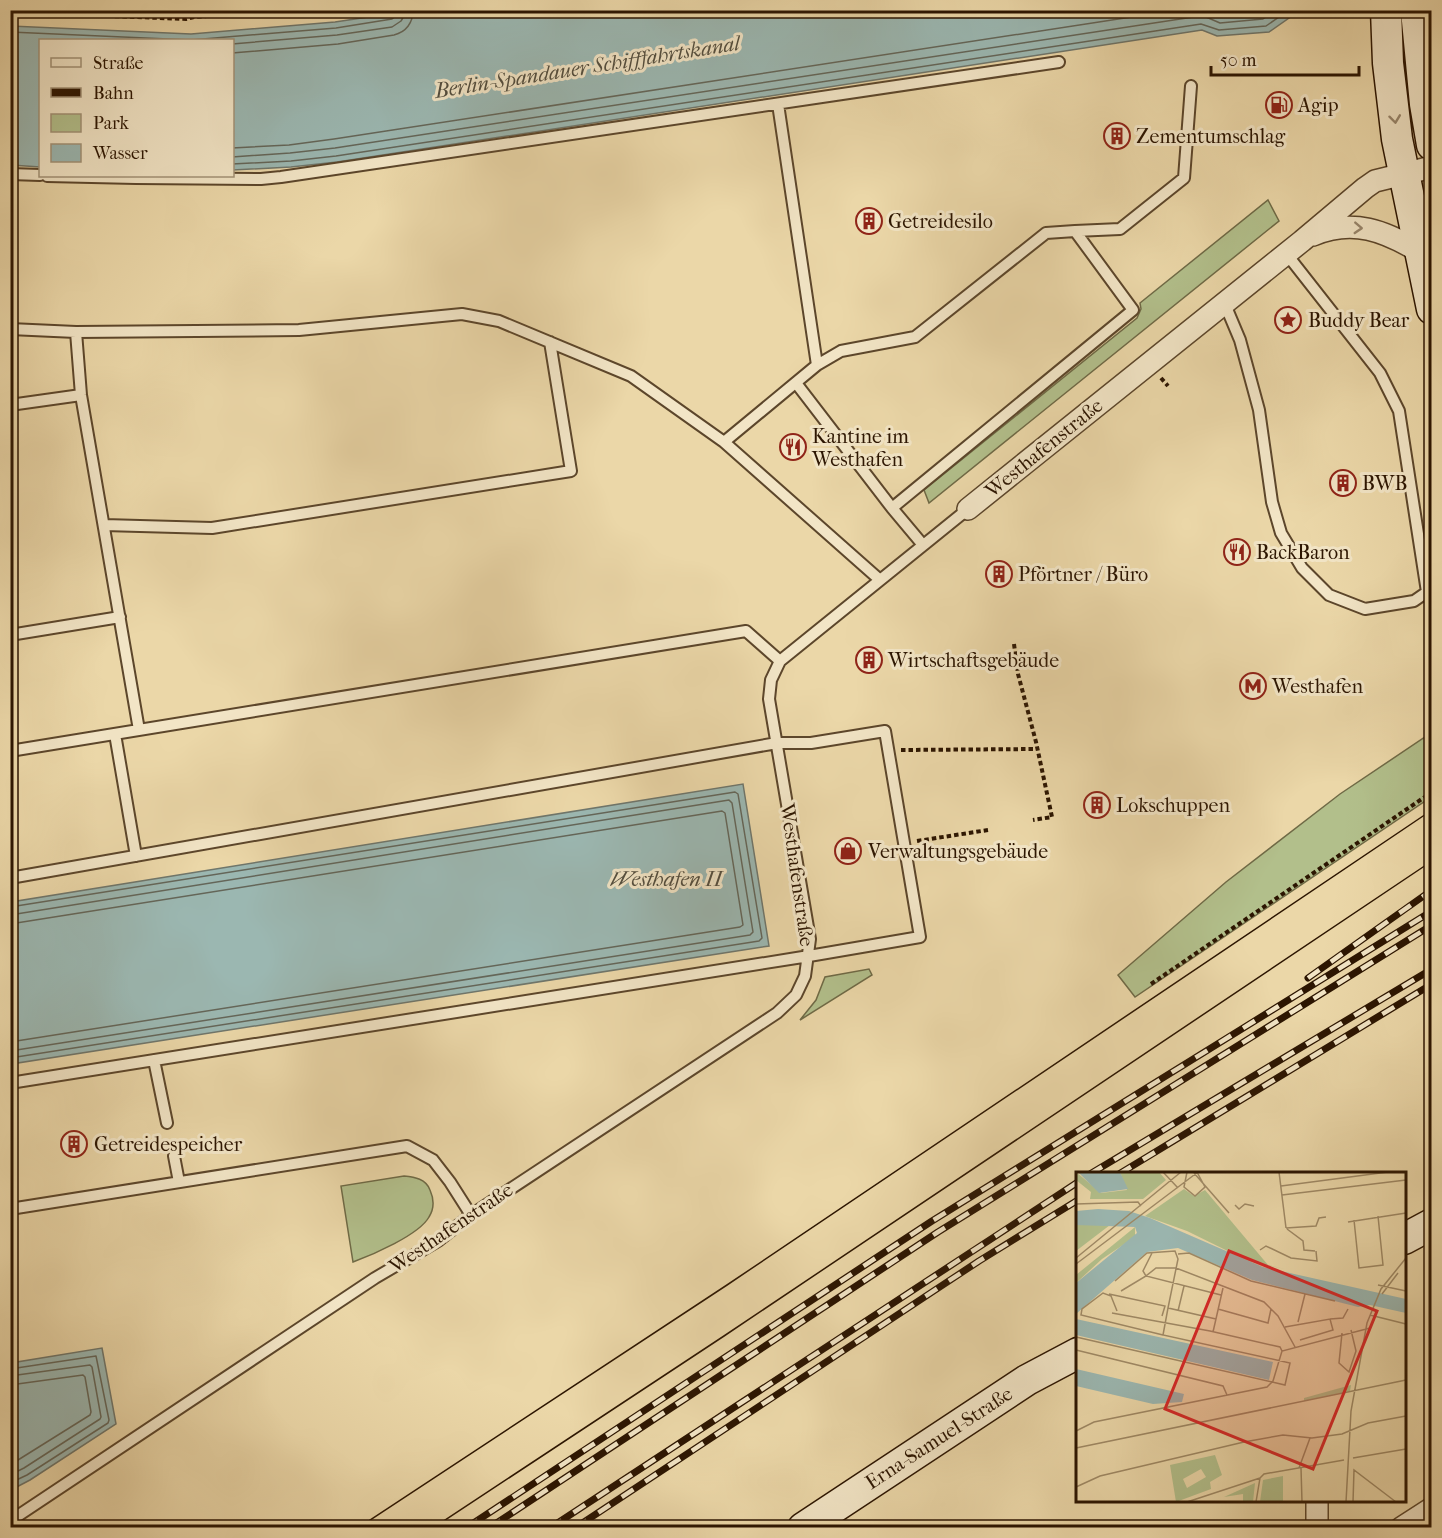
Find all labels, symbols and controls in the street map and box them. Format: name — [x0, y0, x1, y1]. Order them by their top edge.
water label: Berlin-Spandauer Schifffahrtskanal — [432, 31, 744, 103]
legend — [39, 39, 234, 177]
scale bar — [1211, 39, 1360, 77]
text: 50 m — [1220, 50, 1257, 71]
text: Straße — [93, 53, 144, 74]
text: Bahn — [93, 83, 134, 104]
fuel station icon: Agip — [1264, 90, 1294, 120]
place label: Agip — [1297, 94, 1339, 117]
text: Park — [93, 113, 130, 134]
one-way arrow — [1388, 114, 1401, 123]
building icon: Zementumschlag — [1102, 121, 1132, 151]
place label: Zementumschlag — [1136, 125, 1286, 148]
text: Wasser — [92, 143, 148, 164]
building icon: Getreidesilo — [854, 206, 884, 236]
place label: Getreidesilo — [888, 210, 993, 233]
one-way arrow — [1353, 222, 1362, 235]
place icon: Buddy Bear — [1273, 305, 1303, 335]
place label: Buddy Bear — [1308, 309, 1410, 332]
street label: Westhafenstraße — [980, 394, 1107, 503]
place label: Kantine im Westhafen — [811, 425, 909, 471]
restaurant icon: Kantine im Westhafen — [778, 432, 808, 462]
building icon: BWB — [1328, 468, 1358, 498]
place label: BWB — [1362, 472, 1407, 495]
restaurant icon: BackBaron — [1222, 537, 1252, 567]
place label: BackBaron — [1256, 541, 1350, 564]
building icon: Pförtner / Büro — [984, 559, 1014, 589]
place label: Pförtner / Büro — [1018, 563, 1148, 586]
building icon: Wirtschaftsgebäude — [854, 645, 884, 675]
place label: Wirtschaftsgebäude — [887, 649, 1059, 672]
metro station icon: Westhafen — [1238, 671, 1268, 701]
place label: Westhafen — [1271, 675, 1363, 698]
building icon: Lokschuppen — [1082, 790, 1112, 820]
place label: Lokschuppen — [1116, 794, 1230, 817]
street label: Westhafenstraße — [775, 801, 818, 948]
shop icon: Verwaltungsgebäude — [833, 836, 863, 866]
place label: Verwaltungsgebäude — [867, 840, 1048, 863]
water label: Westhafen II — [610, 867, 725, 891]
building icon: Getreidespeicher — [59, 1129, 89, 1159]
place label: Getreidespeicher — [94, 1133, 243, 1156]
inset map — [1076, 1172, 1406, 1502]
street label: Westhafenstraße — [384, 1178, 517, 1278]
street label: Erna-Samuel-Straße — [861, 1382, 1017, 1494]

